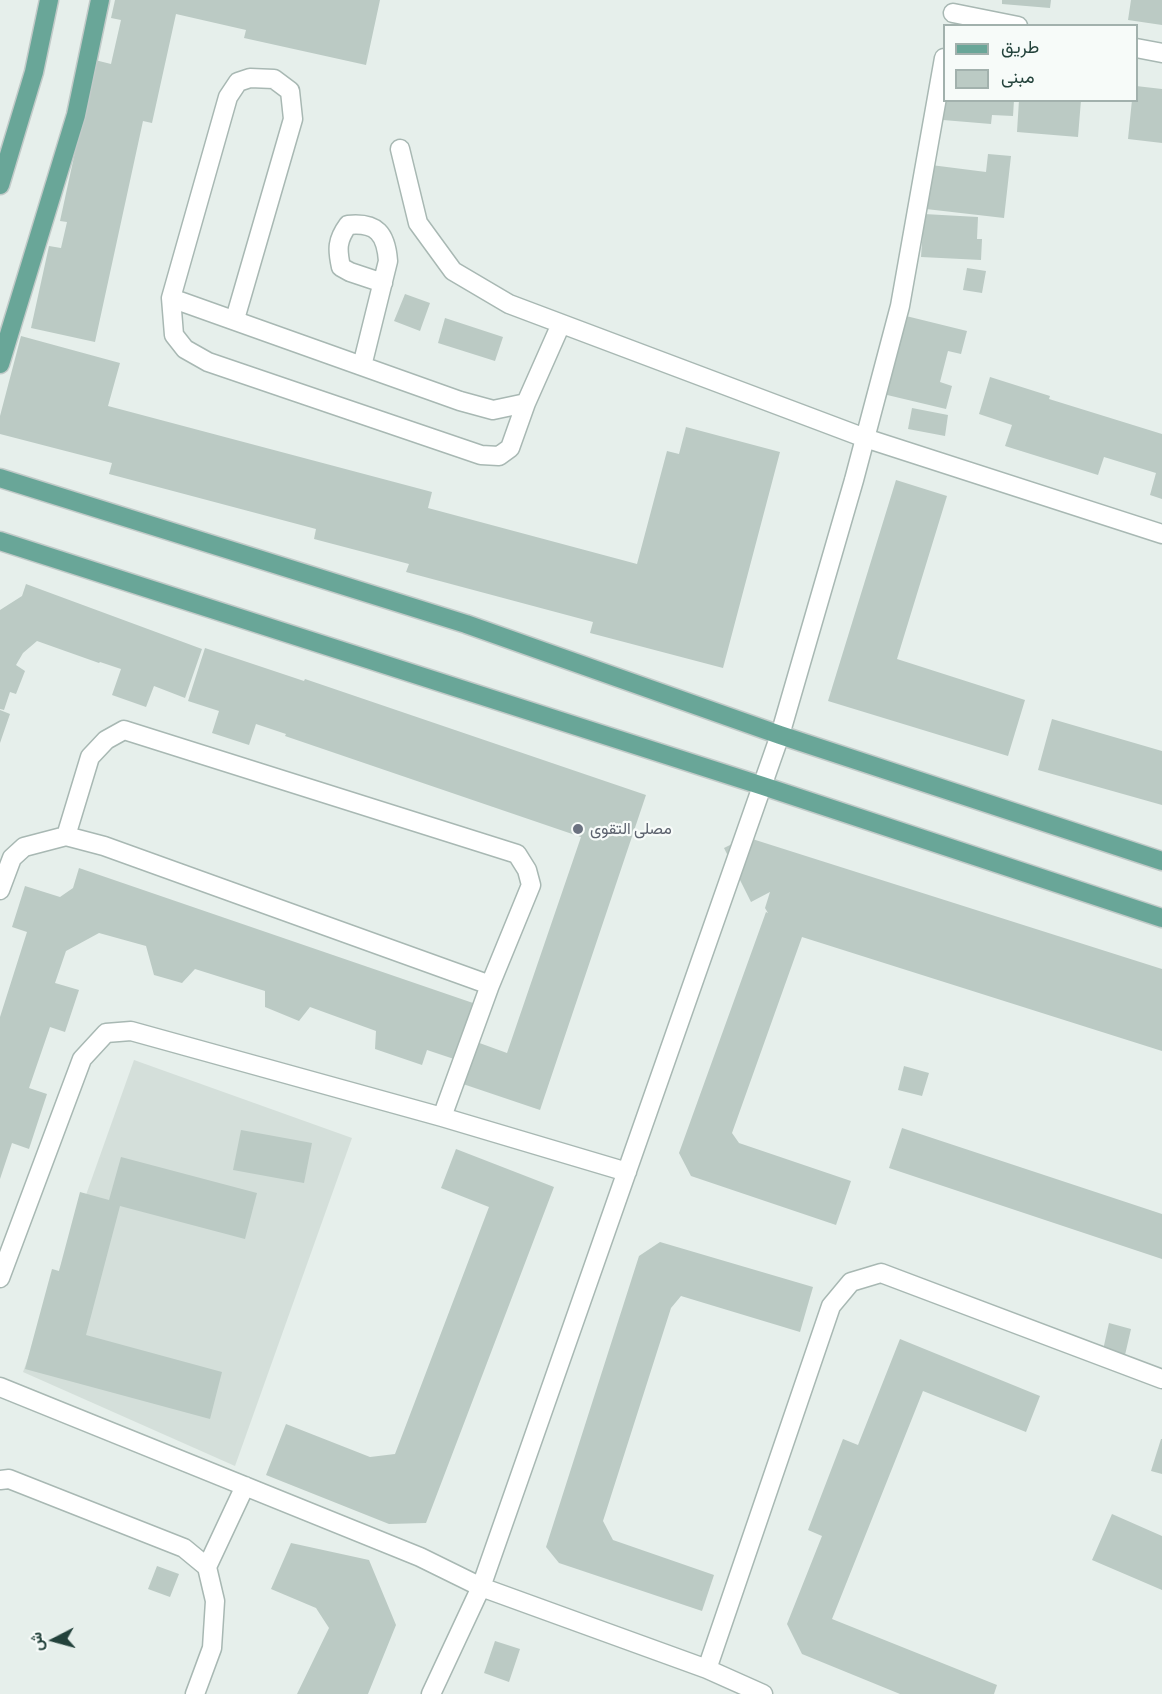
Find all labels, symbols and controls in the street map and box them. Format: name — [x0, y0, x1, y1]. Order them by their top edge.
legend — [943, 24, 1138, 102]
text: طريق — [1001, 35, 1039, 57]
text: مبنى — [1001, 65, 1035, 87]
place label: مصلى التقوى — [590, 819, 672, 839]
marker: مصلى التقوى — [571, 822, 585, 836]
north arrow — [24, 1610, 84, 1670]
text: ش — [25, 1631, 46, 1652]

